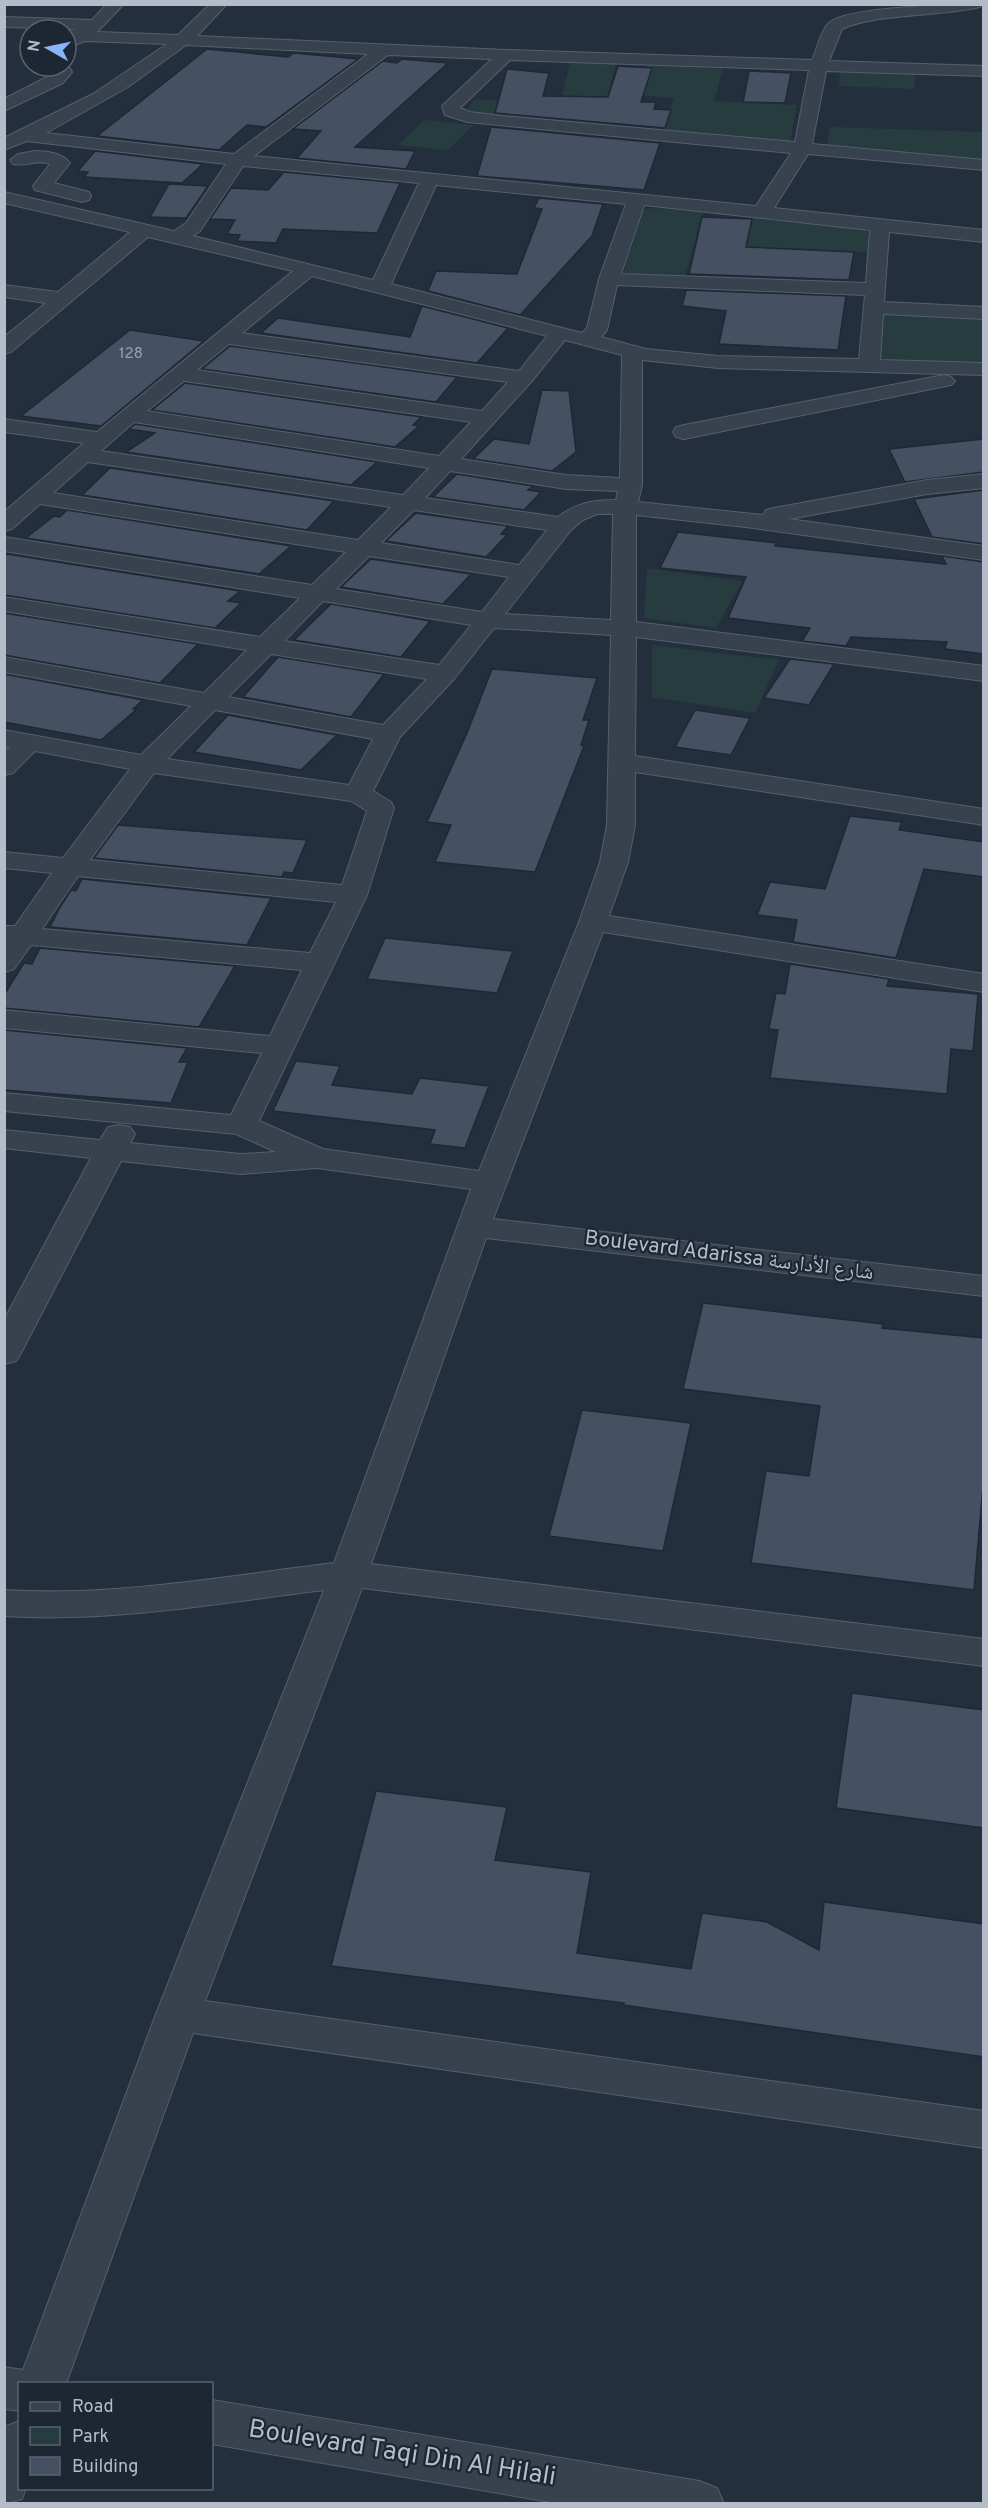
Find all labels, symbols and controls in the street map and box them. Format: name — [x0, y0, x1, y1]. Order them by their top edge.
north arrow — [18, 18, 78, 78]
text: N — [24, 39, 46, 53]
house number: 128 — [119, 345, 143, 364]
street label: Boulevard Adarissa شارع الأدارسة — [583, 1225, 875, 1287]
legend — [18, 2382, 213, 2490]
text: Road — [72, 2396, 114, 2419]
street label: Boulevard Taqi Din Al Hilali — [246, 2413, 558, 2495]
text: Park — [72, 2426, 109, 2449]
text: Building — [72, 2456, 138, 2479]

